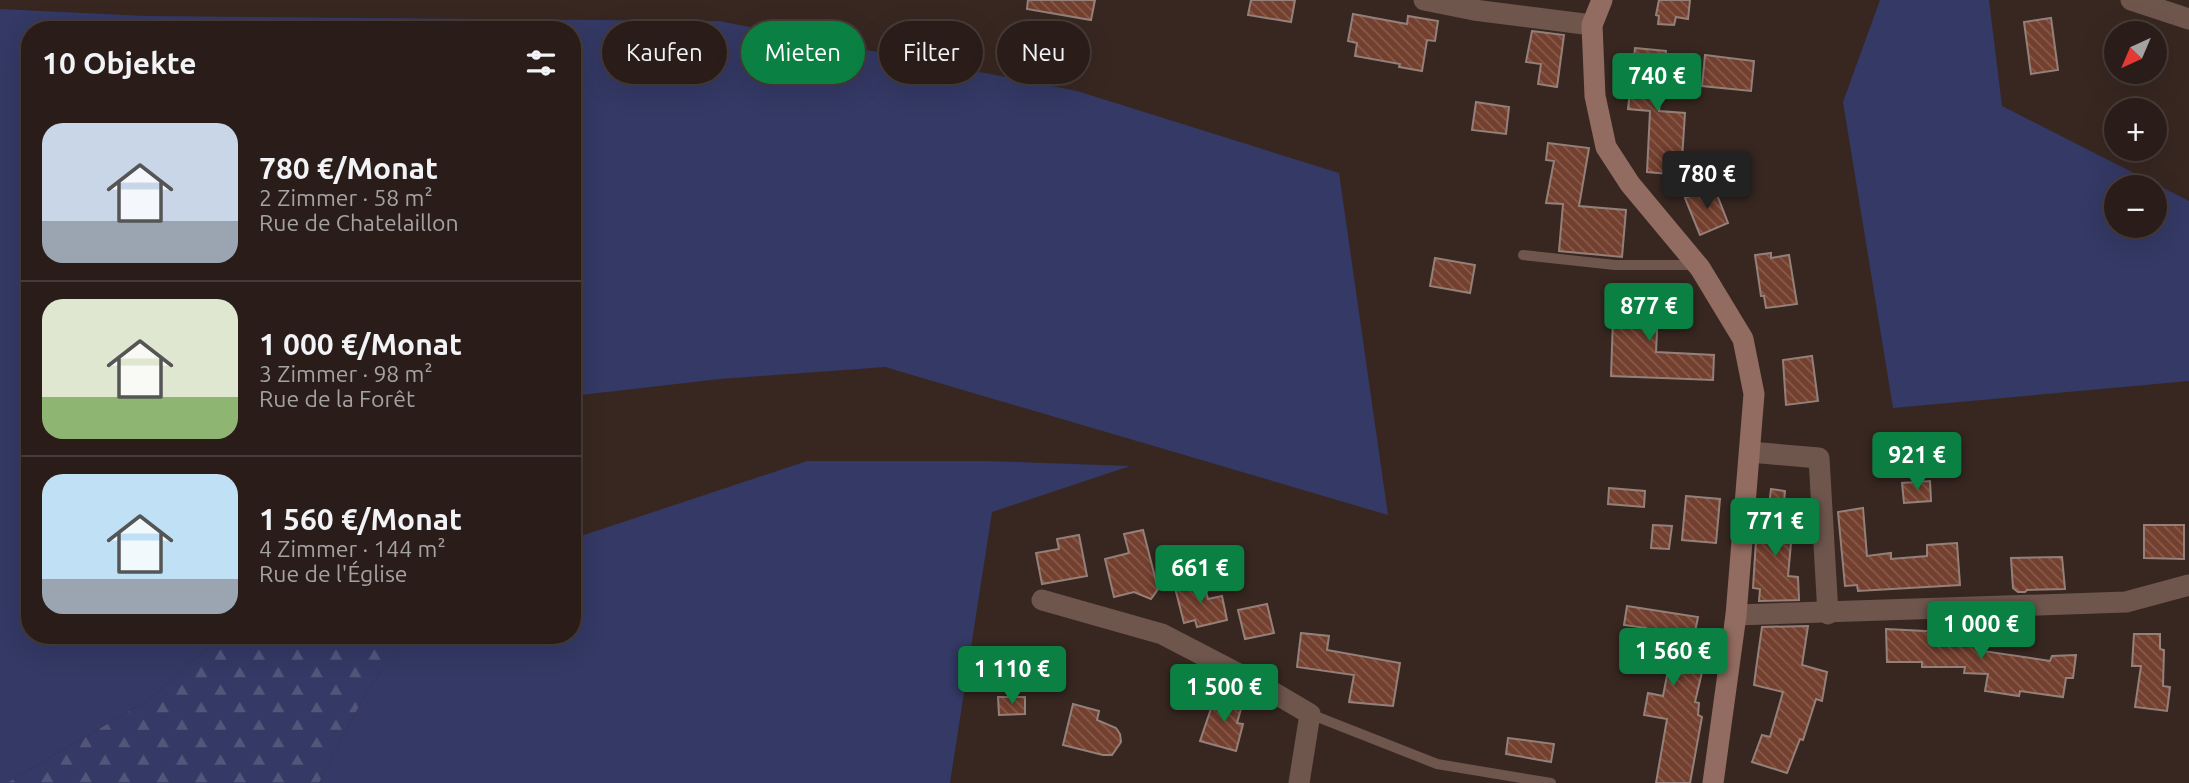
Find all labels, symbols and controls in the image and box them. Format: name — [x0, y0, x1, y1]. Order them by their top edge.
chip: Kaufen — [602, 21, 727, 84]
chip: Mieten — [741, 21, 865, 84]
chip: Filter — [879, 21, 983, 84]
chip: Neu — [997, 21, 1090, 84]
north arrow — [2104, 21, 2166, 84]
map controls — [2104, 21, 2167, 238]
icon: filters — [522, 44, 560, 82]
text: 10 Objekte — [42, 46, 197, 80]
pin: 740 € — [1608, 54, 1706, 113]
text: 740 € — [1628, 63, 1686, 88]
button: + — [2104, 98, 2167, 161]
icon: home — [98, 151, 182, 235]
text: 780 €/Monat — [259, 151, 438, 185]
pin: 780 € — [1658, 152, 1756, 211]
text: 780 € — [1678, 161, 1736, 186]
button: − — [2104, 175, 2167, 238]
text: 2 Zimmer · 58 m² — [259, 185, 433, 210]
text: Rue de Chatelaillon — [259, 210, 459, 235]
pin: 877 € — [1600, 284, 1698, 343]
text: 877 € — [1620, 293, 1678, 318]
icon: home — [98, 327, 182, 411]
text: 1 000 €/Monat — [259, 327, 462, 361]
text: 3 Zimmer · 98 m² — [259, 361, 433, 386]
text: Rue de la Forêt — [259, 386, 415, 411]
pin: 921 € — [1868, 433, 1966, 492]
text: 921 € — [1888, 442, 1946, 467]
pin: 771 € — [1726, 498, 1824, 558]
icon: home — [98, 502, 182, 586]
text: 1 560 €/Monat — [259, 502, 462, 536]
text: 771 € — [1746, 508, 1804, 533]
text: 4 Zimmer · 144 m² — [259, 536, 446, 561]
pin: 661 € — [1151, 546, 1249, 605]
text: 661 € — [1171, 555, 1229, 580]
text: Rue de l'Église — [259, 561, 408, 586]
pin: 1 000 € — [1916, 602, 2046, 661]
text: 1 000 € — [1943, 611, 2019, 636]
pin: 1 560 € — [1608, 628, 1738, 688]
text: 1 560 € — [1635, 638, 1711, 663]
pin: 1 110 € — [947, 646, 1077, 706]
text: 1 110 € — [974, 656, 1050, 681]
pin: 1 500 € — [1159, 664, 1289, 724]
text: 1 500 € — [1186, 674, 1262, 699]

